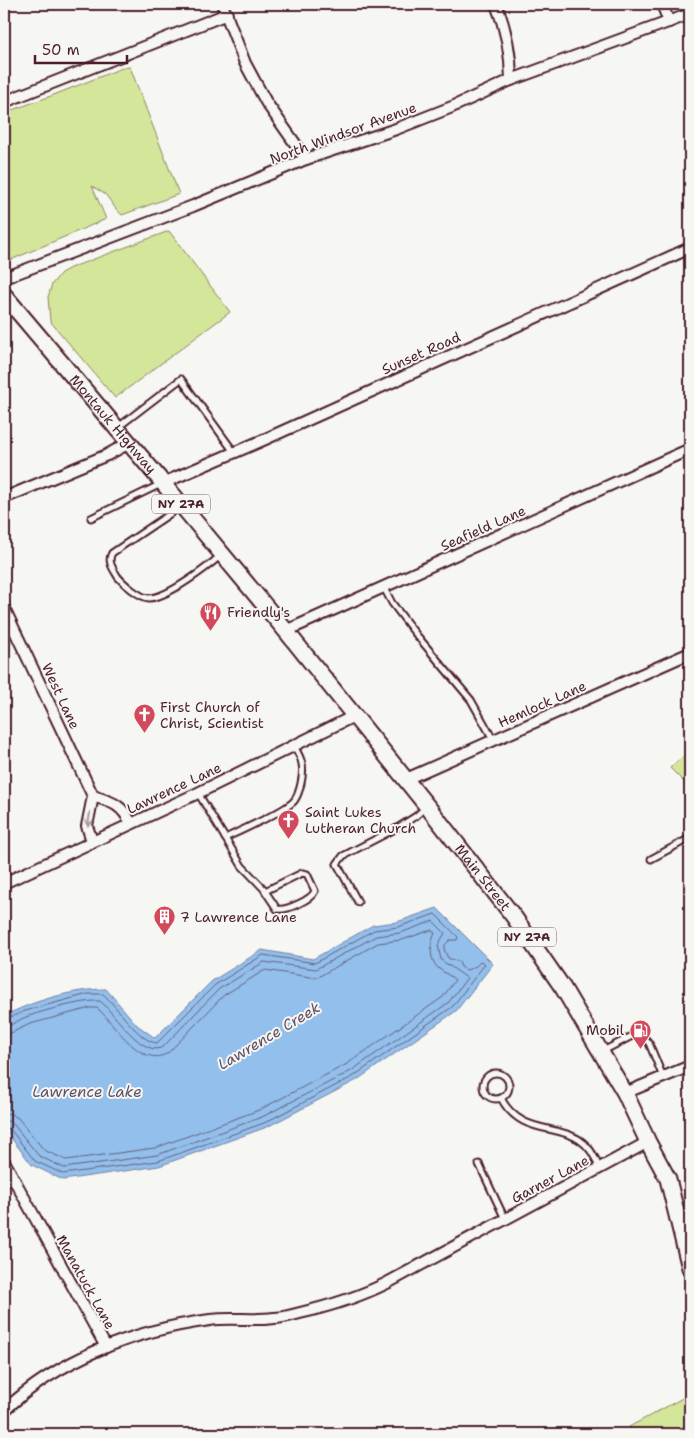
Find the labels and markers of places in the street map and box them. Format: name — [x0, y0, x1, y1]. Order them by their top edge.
restaurant icon: Friendly's — [199, 600, 223, 631]
place label: Friendly's — [227, 603, 290, 621]
place label: First Church of Christ, Scientist — [160, 698, 264, 732]
church icon: First Church of Christ, Scientist — [132, 703, 156, 734]
place label: Saint Lukes Lutheran Church — [305, 803, 416, 837]
church icon: Saint Lukes Lutheran Church — [277, 808, 301, 839]
building icon: 7 Lawrence Lane — [152, 905, 176, 936]
place label: 7 Lawrence Lane — [180, 908, 297, 926]
fuel station icon: Mobil — [628, 1018, 652, 1049]
place label: Mobil — [586, 1021, 625, 1039]

